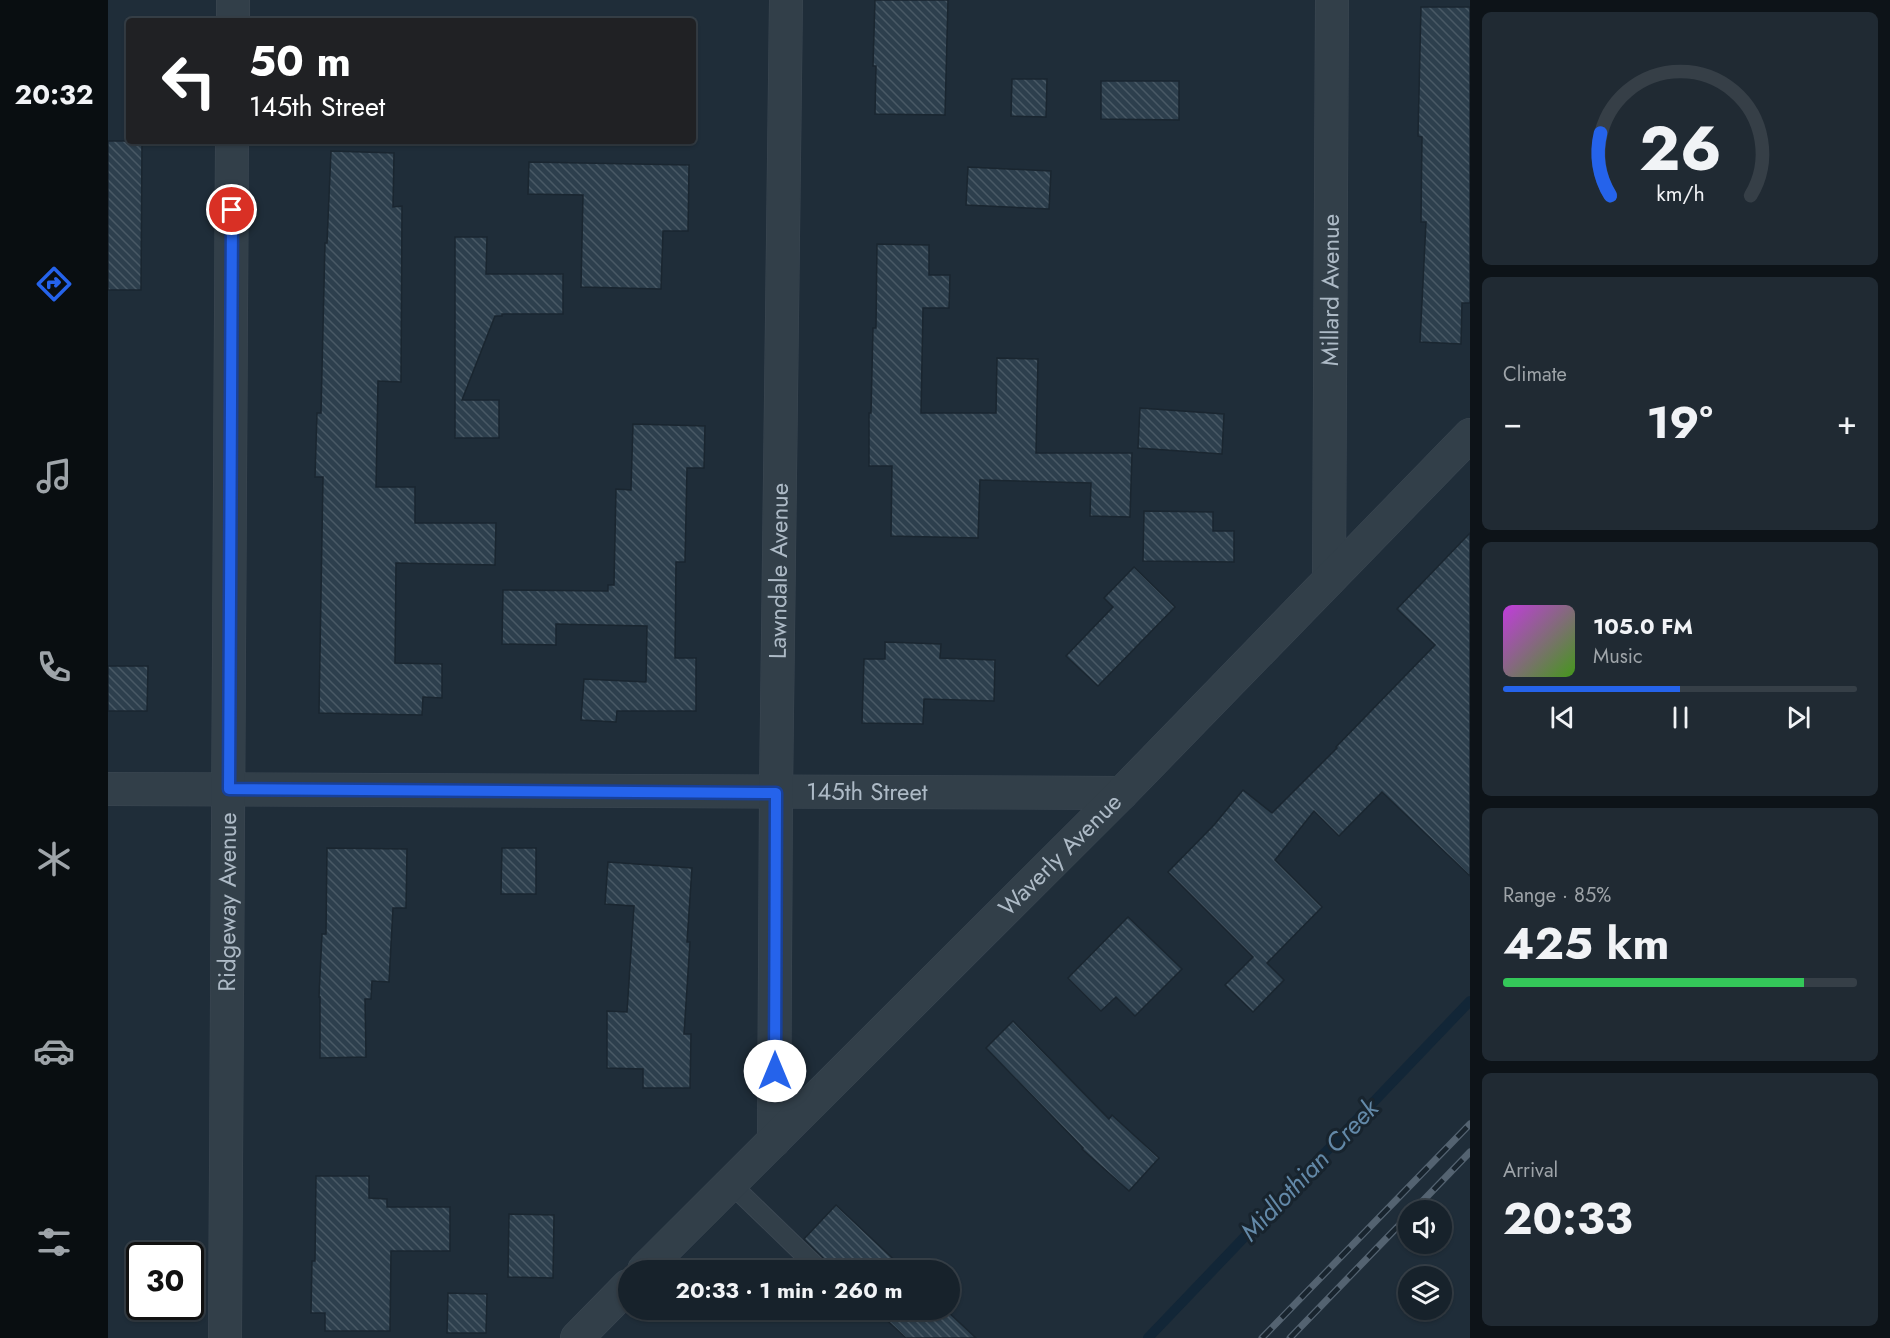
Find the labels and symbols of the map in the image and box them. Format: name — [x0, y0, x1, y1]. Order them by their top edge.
pin — [206, 184, 257, 235]
street label: Millard Avenue — [1312, 214, 1348, 366]
street label: Lawndale Avenue — [760, 483, 797, 659]
street label: 145th Street — [806, 774, 928, 809]
street label: Waverly Avenue — [990, 785, 1129, 924]
street label: Ridgeway Avenue — [209, 812, 245, 992]
position arrow — [743, 1039, 807, 1103]
water label: Midlothian Creek — [1231, 1089, 1388, 1250]
speed limit sign: 30 — [126, 1242, 204, 1320]

